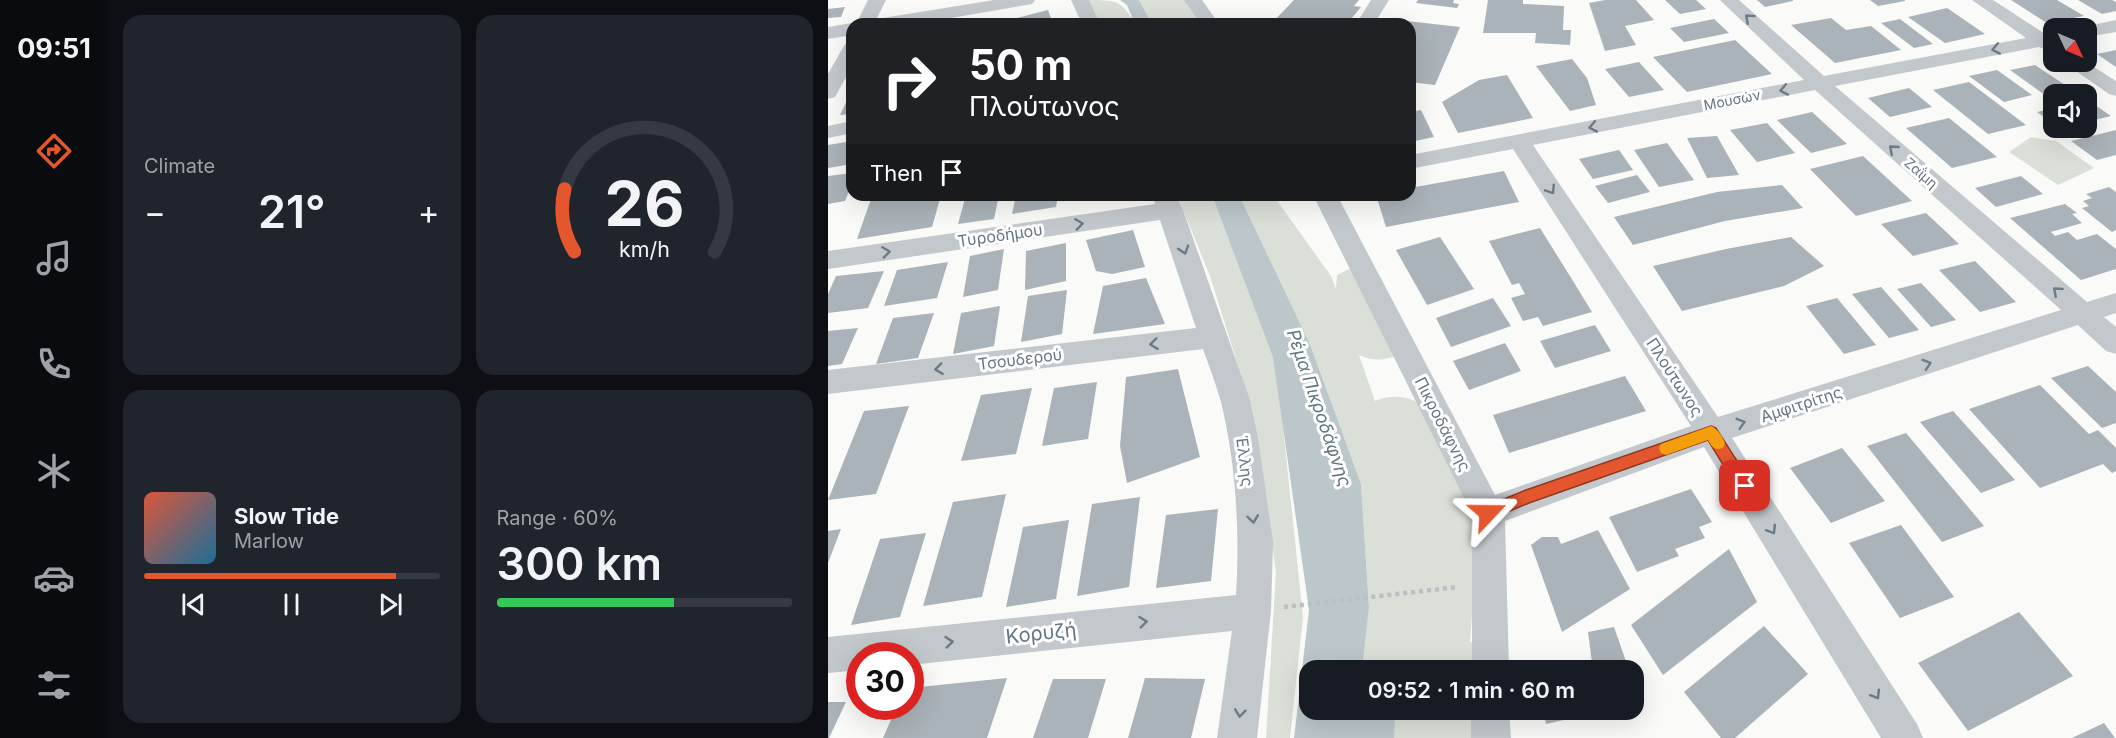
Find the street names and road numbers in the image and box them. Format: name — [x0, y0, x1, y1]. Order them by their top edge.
street label: Μουσών — [1702, 86, 1762, 113]
street label: Ζαΐμη — [1901, 154, 1941, 192]
street label: Τυροδήμου — [956, 219, 1044, 251]
street label: Πλούτωνος — [1642, 334, 1708, 420]
street label: Τσουδερού — [977, 344, 1063, 374]
street label: Πικροδάφνης — [1411, 373, 1475, 475]
street label: Αμφιτρίτης — [1758, 381, 1844, 427]
street label: Έλλης — [1232, 435, 1258, 487]
street label: Κορυζή — [1005, 617, 1077, 649]

